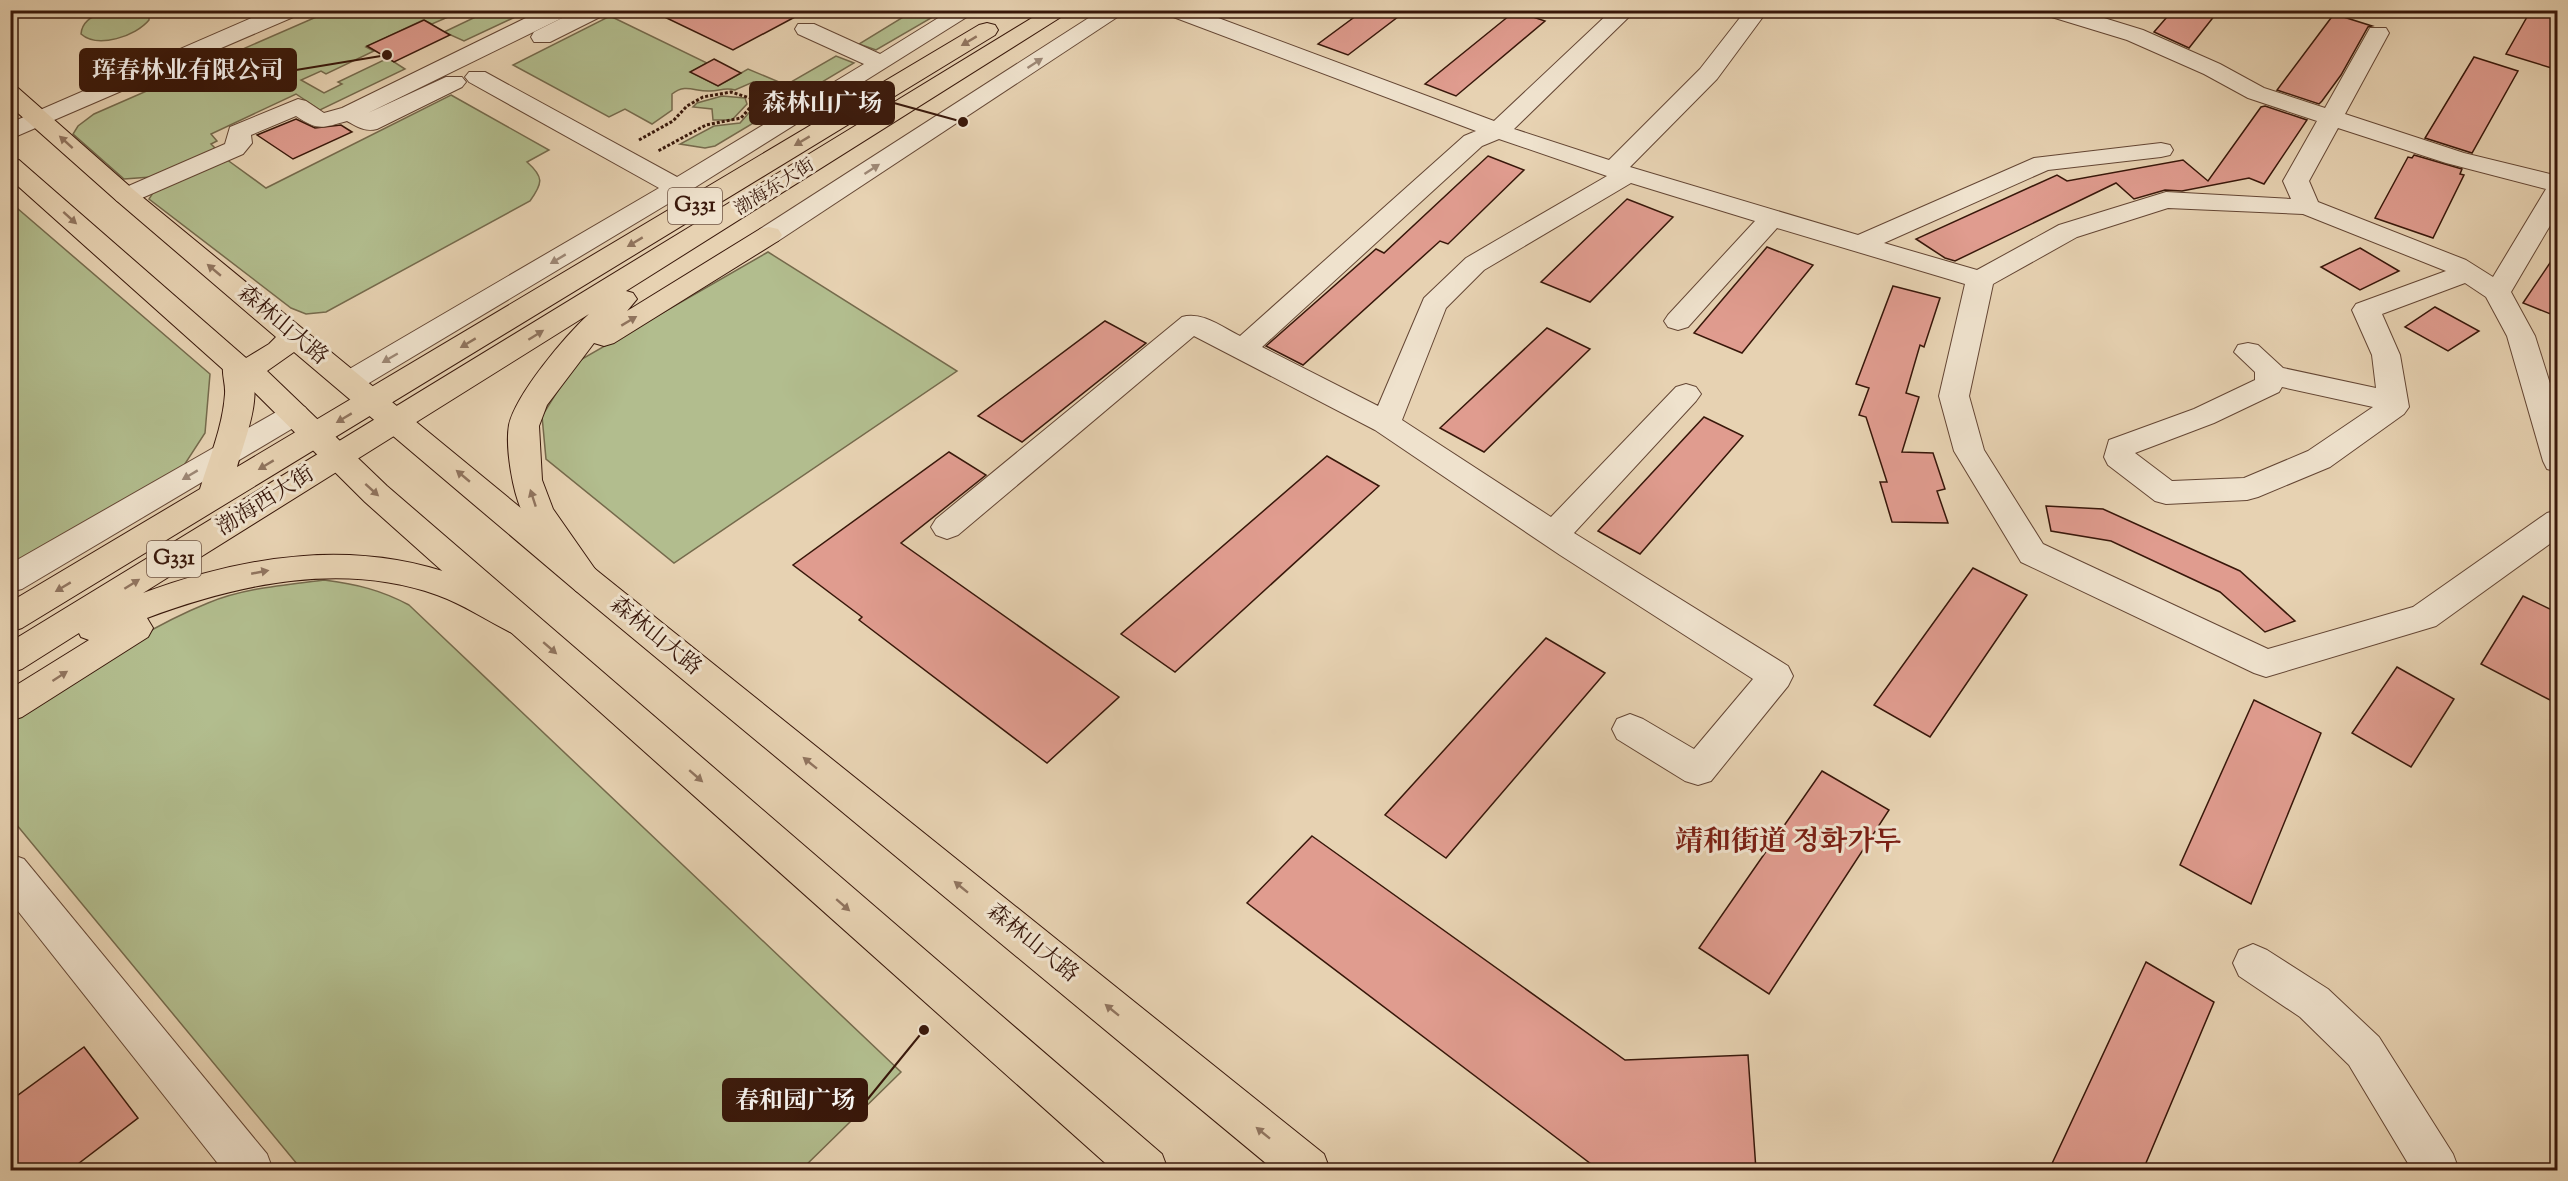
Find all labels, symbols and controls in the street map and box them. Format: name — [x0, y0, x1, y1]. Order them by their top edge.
one-way arrow — [961, 35, 977, 46]
callout: 珲春林业有限公司 — [80, 49, 296, 91]
text: 珲春林业有限公司 — [92, 55, 284, 89]
one-way arrow — [1027, 58, 1044, 69]
callout: 森林山广场 — [750, 82, 894, 124]
text: 森林山广场 — [762, 88, 882, 122]
one-way arrow — [59, 136, 74, 149]
one-way arrow — [794, 136, 810, 147]
street label: 渤海东大街 — [730, 153, 820, 223]
one-way arrow — [863, 164, 880, 175]
road number: G331 — [668, 188, 722, 224]
one-way arrow — [62, 211, 77, 224]
one-way arrow — [627, 237, 643, 248]
one-way arrow — [550, 253, 566, 264]
one-way arrow — [206, 263, 222, 276]
street label: 森林山大路 — [230, 278, 334, 374]
one-way arrow — [621, 316, 637, 327]
one-way arrow — [528, 330, 544, 341]
one-way arrow — [459, 338, 476, 348]
one-way arrow — [382, 352, 398, 363]
one-way arrow — [336, 412, 352, 423]
street label: 渤海西大街 — [211, 459, 321, 545]
one-way arrow — [257, 460, 274, 470]
one-way arrow — [181, 469, 198, 479]
one-way arrow — [455, 470, 471, 483]
one-way arrow — [365, 483, 380, 497]
one-way arrow — [528, 489, 537, 507]
road number: G331 — [147, 541, 201, 577]
one-way arrow — [250, 567, 269, 576]
one-way arrow — [124, 579, 140, 590]
one-way arrow — [55, 582, 71, 593]
street label: 森林山大路 — [602, 590, 708, 684]
one-way arrow — [542, 641, 557, 655]
one-way arrow — [52, 670, 68, 681]
one-way arrow — [802, 757, 818, 770]
one-way arrow — [688, 770, 704, 783]
district label: 靖和街道 정화가두 — [1675, 823, 1901, 863]
one-way arrow — [953, 880, 969, 893]
street label: 森林山大路 — [979, 897, 1085, 991]
one-way arrow — [835, 898, 850, 911]
one-way arrow — [1105, 1004, 1120, 1017]
callout: 春和园广场 — [723, 1079, 867, 1121]
text: 春和园广场 — [735, 1085, 855, 1119]
one-way arrow — [1255, 1127, 1271, 1140]

